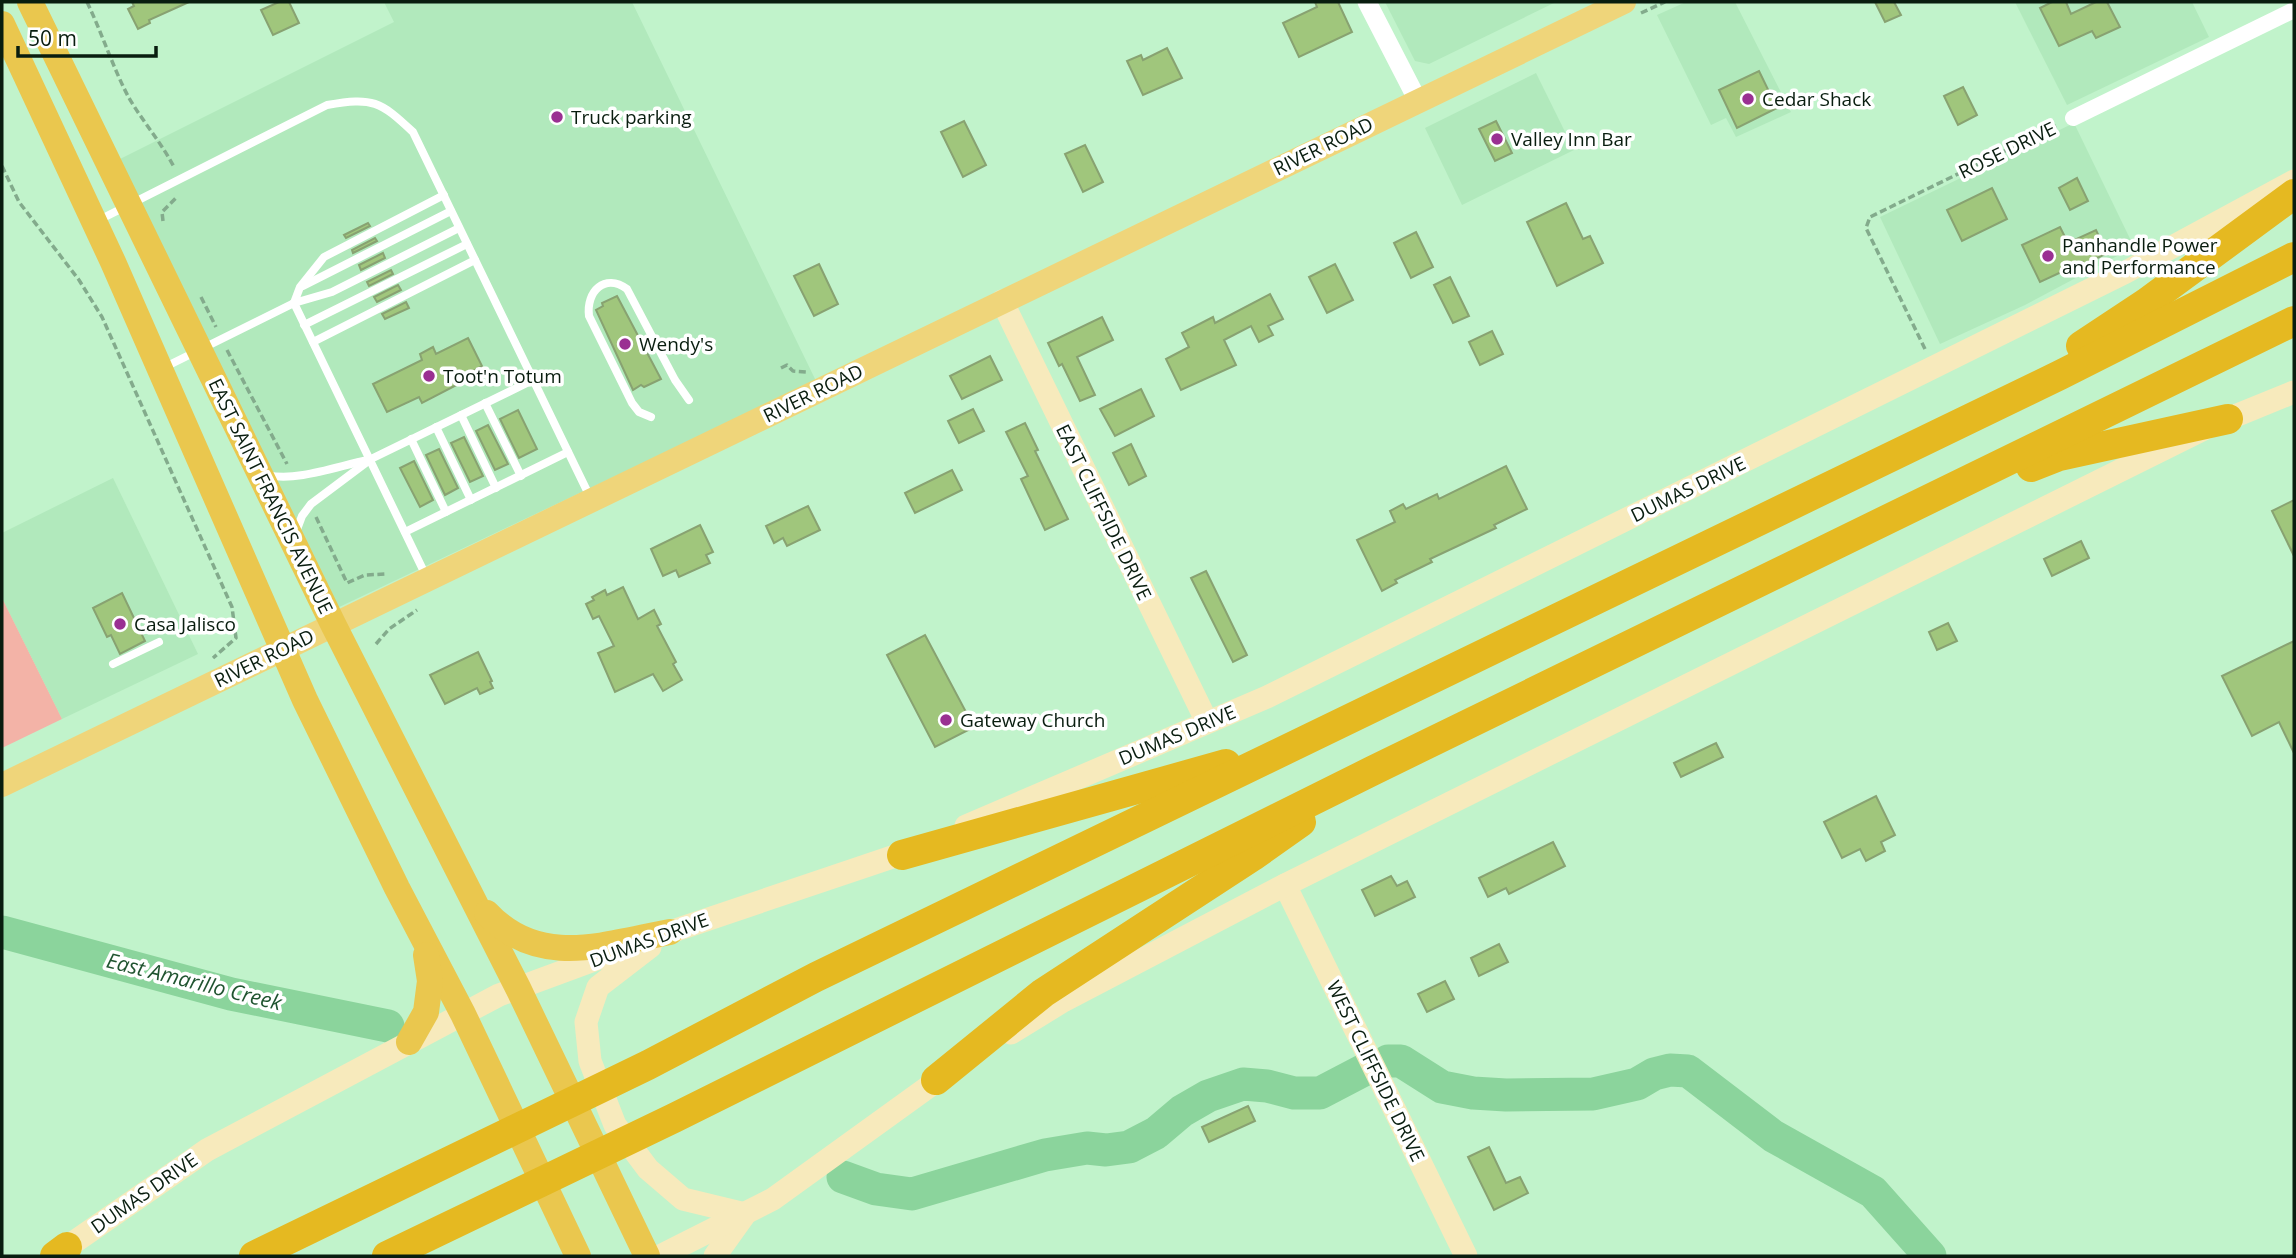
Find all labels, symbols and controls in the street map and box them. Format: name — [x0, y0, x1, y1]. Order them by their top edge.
scale bar — [18, 14, 156, 58]
text: 50 m — [28, 24, 77, 52]
place label: Cedar Shack — [1762, 86, 1871, 112]
marker: Cedar Shack — [1740, 91, 1756, 107]
place label: Truck parking — [571, 104, 692, 130]
marker: Truck parking — [549, 109, 565, 125]
street label: RIVER ROAD — [1269, 111, 1377, 181]
street label: ROSE DRIVE — [1954, 115, 2060, 185]
place label: Valley Inn Bar — [1511, 126, 1632, 152]
marker: Valley Inn Bar — [1489, 131, 1505, 147]
place label: Panhandle Power and Performance — [2062, 232, 2218, 280]
marker: Panhandle Power and Performance — [2040, 248, 2056, 264]
place label: Wendy's — [639, 331, 713, 357]
marker: Wendy's — [617, 336, 633, 352]
street label: RIVER ROAD — [759, 358, 867, 428]
place label: Toot'n Totum — [443, 363, 562, 389]
marker: Toot'n Totum — [421, 368, 437, 384]
street label: EAST SAINT FRANCIS AVENUE — [203, 374, 339, 618]
street label: EAST CLIFFSIDE DRIVE — [1050, 420, 1158, 604]
street label: DUMAS DRIVE — [1626, 450, 1750, 528]
place label: Casa Jalisco — [134, 611, 236, 637]
marker: Casa Jalisco — [112, 616, 128, 632]
street label: RIVER ROAD — [210, 623, 318, 693]
street label: DUMAS DRIVE — [1114, 699, 1240, 771]
place label: Gateway Church — [960, 707, 1105, 733]
marker: Gateway Church — [938, 712, 954, 728]
street label: DUMAS DRIVE — [586, 906, 712, 974]
water label: East Amarillo Creek — [104, 946, 285, 1016]
street label: WEST CLIFFSIDE DRIVE — [1321, 976, 1431, 1166]
street label: DUMAS DRIVE — [85, 1147, 203, 1239]

